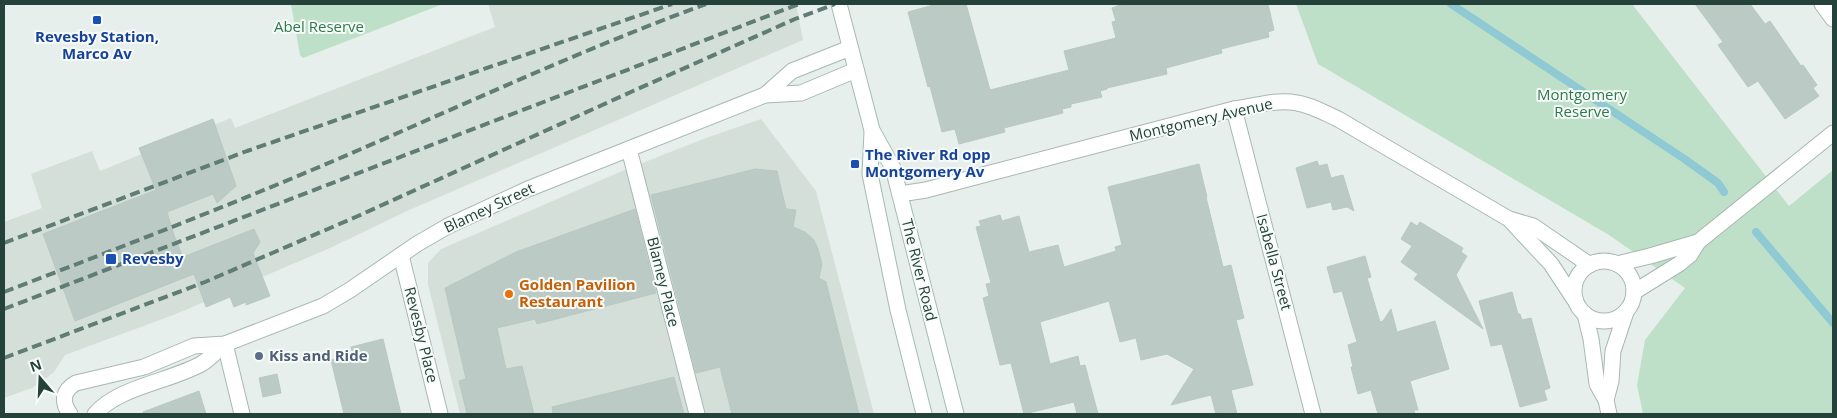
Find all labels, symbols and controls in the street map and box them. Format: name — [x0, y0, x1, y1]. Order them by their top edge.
marker: Revesby Station, Marco Av — [91, 14, 103, 26]
park label: Abel Reserve — [274, 16, 364, 36]
place label: Revesby Station, Marco Av — [35, 26, 159, 63]
park label: Montgomery Reserve — [1537, 84, 1628, 121]
street label: Montgomery Avenue — [1127, 93, 1274, 145]
place label: The River Rd opp Montgomery Av — [865, 144, 990, 181]
marker: The River Rd opp Montgomery Av — [849, 158, 861, 170]
street label: Blamey Street — [440, 177, 537, 237]
street label: Isabella Street — [1252, 211, 1297, 312]
street label: The River Road — [898, 217, 942, 323]
street label: Blamey Place — [643, 235, 685, 329]
place label: Revesby — [122, 248, 184, 268]
marker: Revesby — [104, 252, 118, 266]
place label: Golden Pavilion Restaurant — [519, 274, 636, 311]
street label: Revesby Place — [400, 285, 444, 385]
marker: Golden Pavilion Restaurant — [503, 288, 515, 300]
place label: Kiss and Ride — [269, 345, 368, 365]
marker: Kiss and Ride — [253, 350, 265, 362]
north arrow — [15, 353, 65, 403]
text: N — [27, 354, 44, 376]

